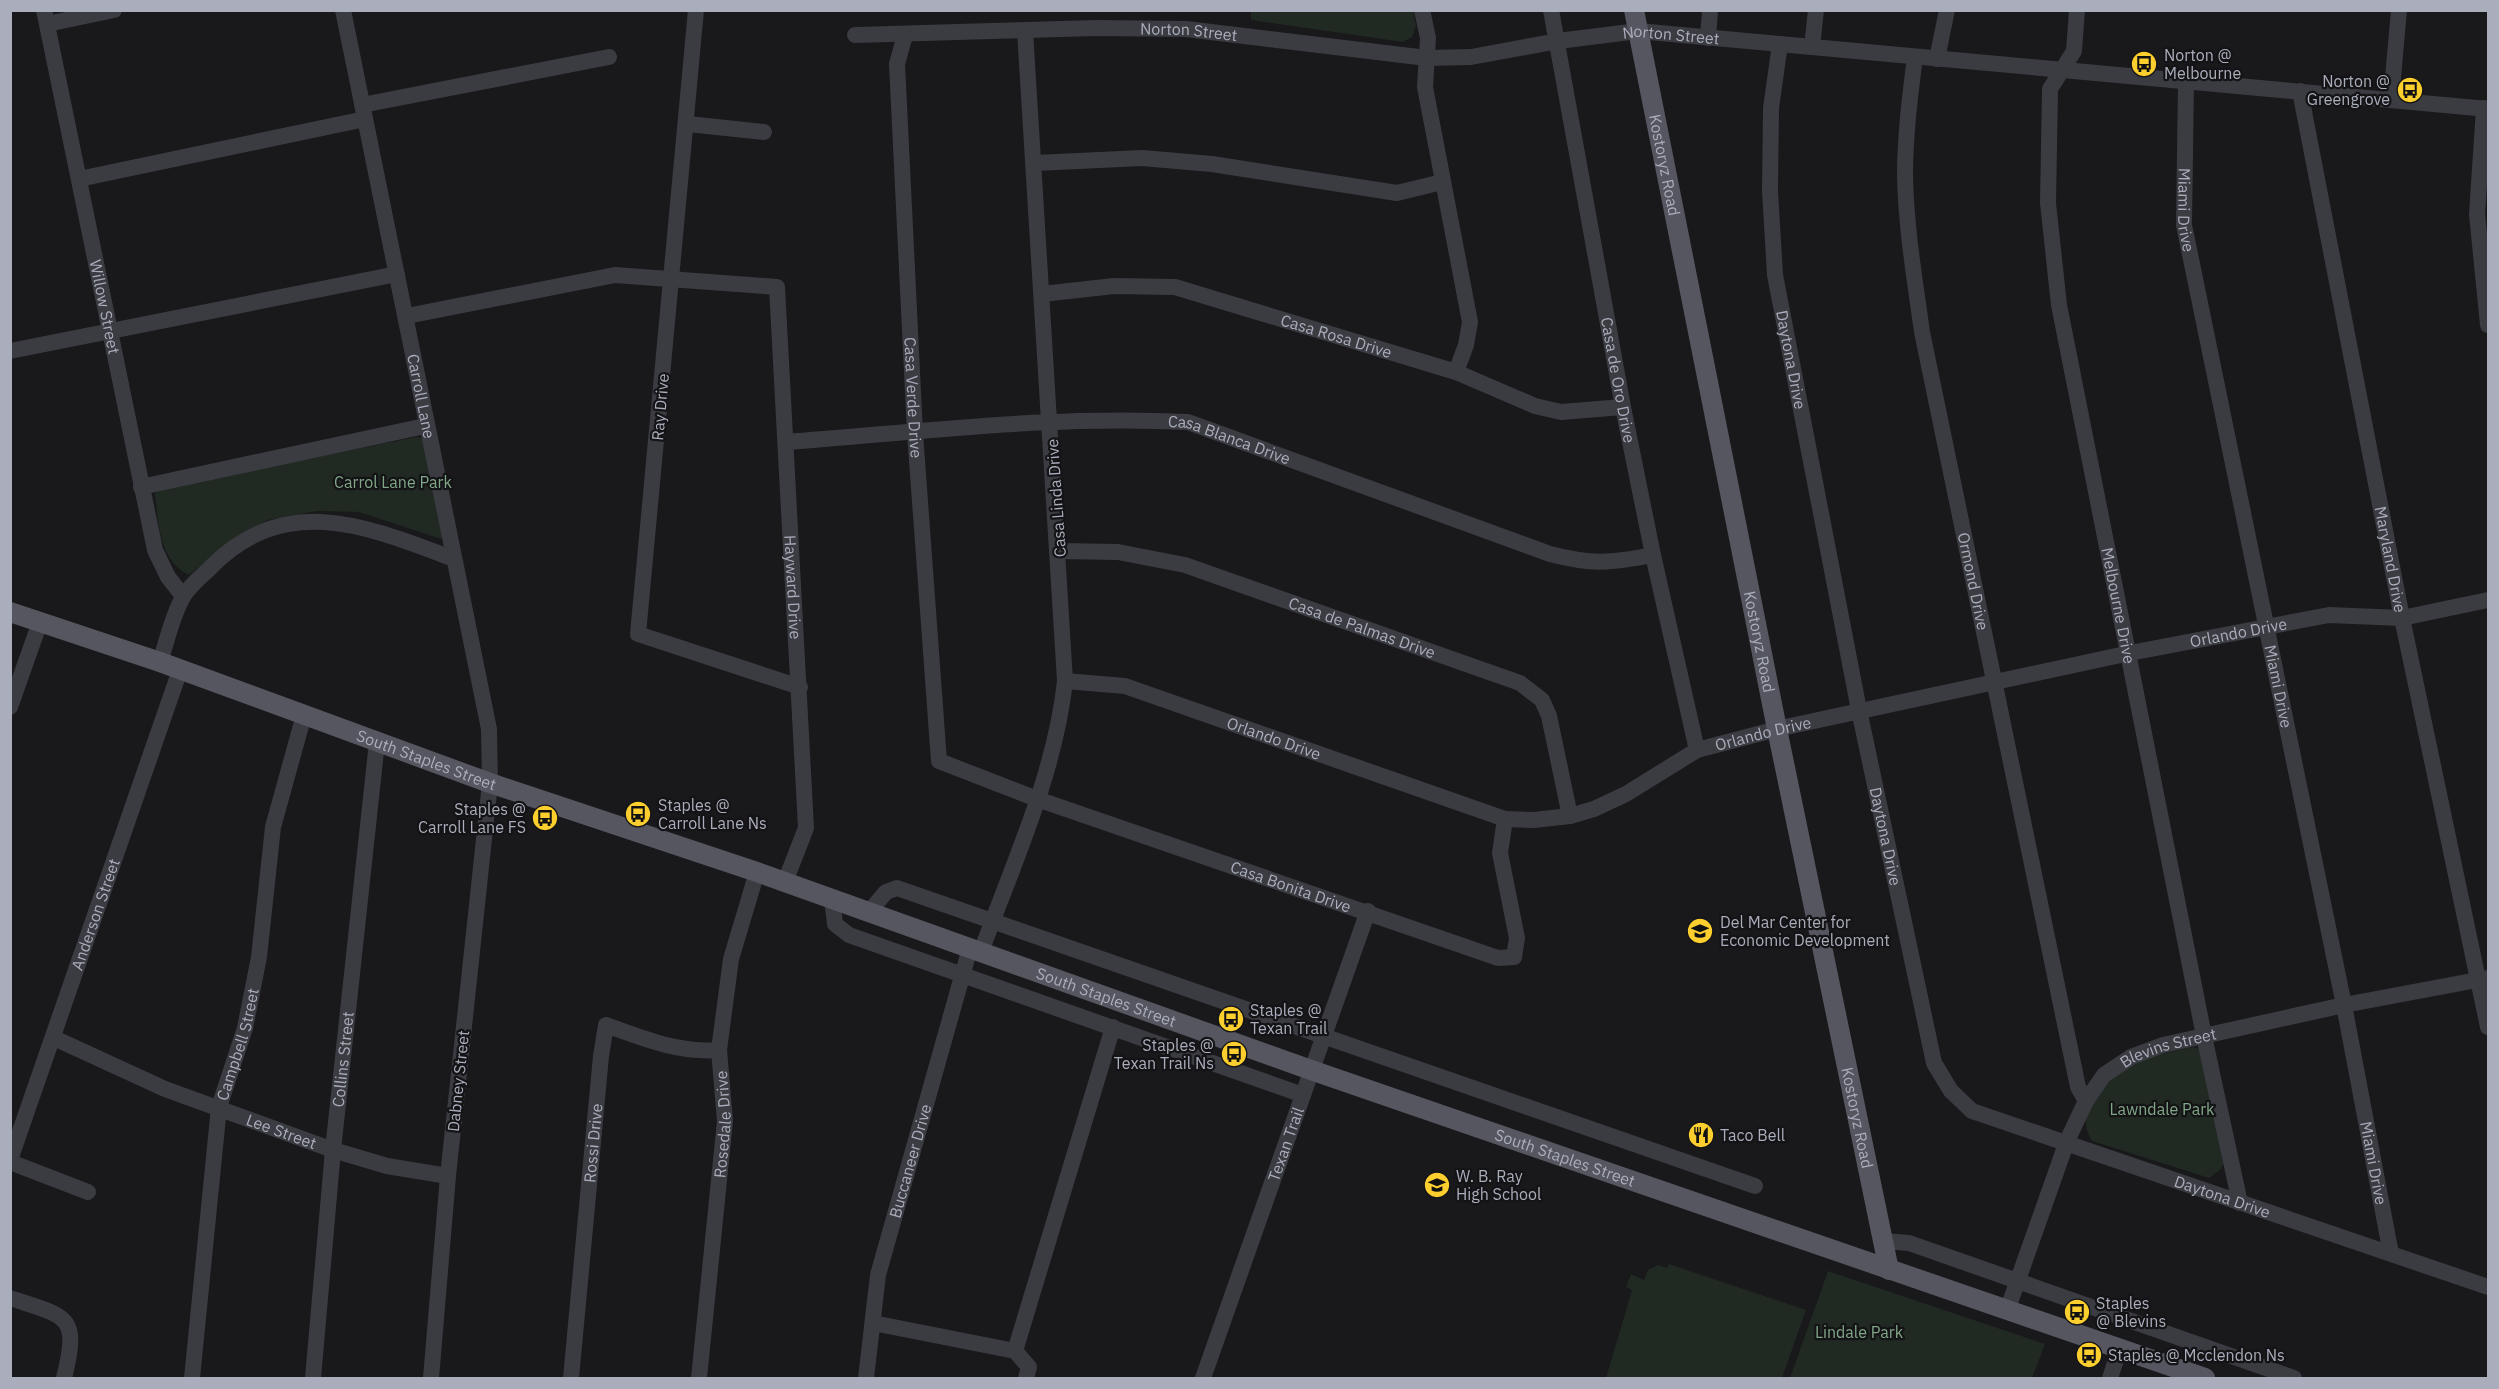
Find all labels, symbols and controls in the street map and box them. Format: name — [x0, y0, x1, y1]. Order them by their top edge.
street label: Norton Street — [1140, 18, 1238, 45]
street label: Norton Street — [1621, 21, 1720, 48]
place label: Norton @ Melbourne — [2164, 45, 2241, 83]
bus stop icon: Norton @ Melbourne — [2129, 49, 2159, 79]
place label: Norton @ Greengrove — [2307, 71, 2390, 109]
bus stop icon: Norton @ Greengrove — [2395, 75, 2425, 105]
street label: Kostoryz Road — [1645, 113, 1685, 217]
street label: Miami Drive — [2174, 168, 2199, 254]
street label: Willow Street — [86, 258, 124, 356]
street label: Daytona Drive — [1772, 308, 1811, 411]
street label: Casa Rosa Drive — [1278, 310, 1394, 362]
street label: Casa de Oro Drive — [1597, 315, 1640, 445]
street label: Casa Verde Drive — [900, 336, 927, 459]
street label: Carroll Lane — [403, 352, 440, 440]
street label: Ray Drive — [647, 372, 673, 441]
street label: Casa Blanca Drive — [1167, 411, 1294, 469]
street label: Casa Linda Drive — [1042, 438, 1070, 558]
park label: Carrol Lane Park — [334, 472, 452, 492]
street label: Maryland Drive — [2371, 504, 2411, 614]
street label: Ormond Drive — [1954, 530, 1993, 632]
street label: Hayward Drive — [780, 534, 806, 640]
street label: Melbourne Drive — [2097, 546, 2140, 666]
street label: Kostoryz Road — [1740, 589, 1779, 694]
street label: Casa de Palmas Drive — [1286, 592, 1438, 662]
street label: Orlando Drive — [2188, 613, 2289, 651]
street label: Miami Drive — [2260, 643, 2297, 730]
street label: Orlando Drive — [1224, 712, 1324, 764]
street label: Orlando Drive — [1713, 712, 1813, 755]
street label: South Staples Street — [354, 725, 499, 794]
street label: Daytona Drive — [1866, 785, 1906, 888]
place label: Staples @ Carroll Lane Ns — [658, 795, 767, 833]
place label: Staples @ Carroll Lane FS — [418, 799, 526, 837]
bus stop icon: Staples @ Carroll Lane Ns — [623, 799, 653, 829]
bus stop icon: Staples @ Carroll Lane FS — [530, 803, 560, 833]
street label: Anderson Street — [67, 856, 124, 973]
street label: Casa Bonita Drive — [1228, 857, 1354, 917]
place label: Del Mar Center for Economic Development — [1720, 912, 1890, 950]
school or university icon: Del Mar Center for Economic Development — [1685, 916, 1715, 946]
street label: South Staples Street — [1034, 963, 1179, 1031]
street label: Campbell Street — [212, 986, 263, 1103]
place label: Staples @ Texan Trail — [1250, 1000, 1327, 1038]
bus stop icon: Staples @ Texan Trail — [1216, 1004, 1246, 1034]
street label: Collins Street — [328, 1011, 358, 1108]
street label: Blevins Street — [2116, 1024, 2218, 1072]
street label: Dabney Street — [443, 1029, 473, 1133]
place label: Staples @ Texan Trail Ns — [1114, 1035, 1214, 1073]
bus stop icon: Staples @ Texan Trail Ns — [1219, 1039, 1249, 1069]
street label: Kostoryz Road — [1837, 1065, 1878, 1170]
street label: Rosedale Drive — [709, 1070, 735, 1179]
park label: Lawndale Park — [2110, 1099, 2215, 1119]
street label: Rossi Drive — [579, 1102, 607, 1184]
street label: Buccaneer Drive — [884, 1102, 936, 1220]
street label: Texan Trail — [1263, 1104, 1308, 1184]
street label: Lee Street — [244, 1109, 319, 1153]
restaurant icon: Taco Bell — [1686, 1120, 1716, 1150]
street label: Miami Drive — [2356, 1120, 2392, 1207]
street label: South Staples Street — [1492, 1124, 1638, 1191]
place label: Taco Bell — [1720, 1125, 1785, 1145]
place label: W. B. Ray High School — [1456, 1166, 1541, 1204]
school or university icon: W. B. Ray High School — [1422, 1170, 1452, 1200]
street label: Daytona Drive — [2172, 1171, 2273, 1222]
place label: Staples @ Blevins — [2096, 1293, 2166, 1331]
bus stop icon: Staples @ Blevins — [2062, 1297, 2092, 1327]
park label: Lindale Park — [1815, 1322, 1904, 1342]
bus stop icon: Staples @ Mcclendon Ns — [2074, 1340, 2104, 1370]
place label: Staples @ Mcclendon Ns — [2108, 1345, 2285, 1365]

